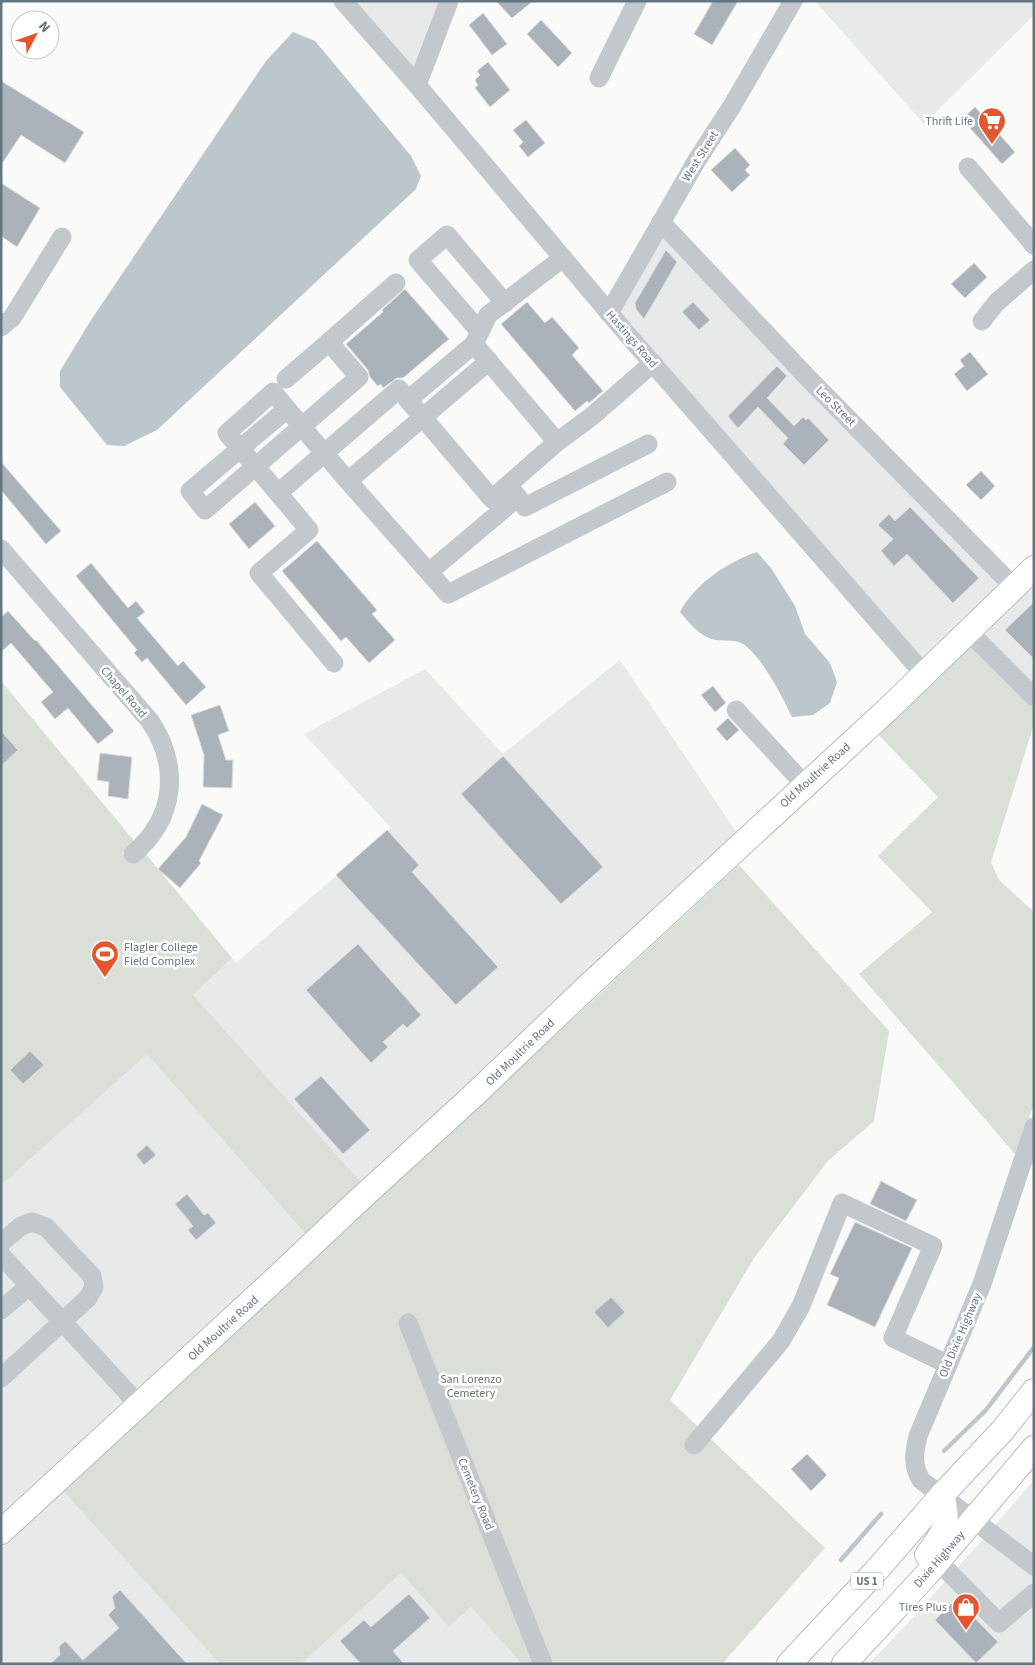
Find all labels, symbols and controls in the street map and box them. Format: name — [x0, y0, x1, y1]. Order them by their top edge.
north arrow — [10, 10, 60, 60]
text: N — [33, 17, 55, 37]
supermarket icon: Thrift Life — [977, 106, 1007, 145]
place label: Thrift Life — [925, 113, 973, 130]
street label: West Street — [678, 128, 723, 185]
street label: Hastings Road — [602, 307, 661, 372]
street label: Leo Street — [812, 382, 860, 430]
street label: Chapel Road — [96, 663, 151, 722]
street label: Old Moultrie Road — [776, 739, 855, 812]
sports icon: Flagler College Field Complex — [90, 939, 120, 978]
place label: Flagler College Field Complex — [124, 939, 198, 970]
street label: Old Moultrie Road — [482, 1015, 559, 1090]
street label: Old Dixie Highway — [935, 1290, 986, 1380]
street label: Old Moultrie Road — [184, 1292, 263, 1365]
park label: San Lorenzo Cemetery — [440, 1371, 502, 1402]
street label: Cemetery Road — [453, 1455, 498, 1533]
street label: Dixie Highway — [910, 1527, 969, 1592]
road number: US 1 — [851, 1572, 883, 1590]
shop icon: Tires Plus — [951, 1592, 981, 1631]
place label: Tires Plus — [899, 1599, 947, 1616]

